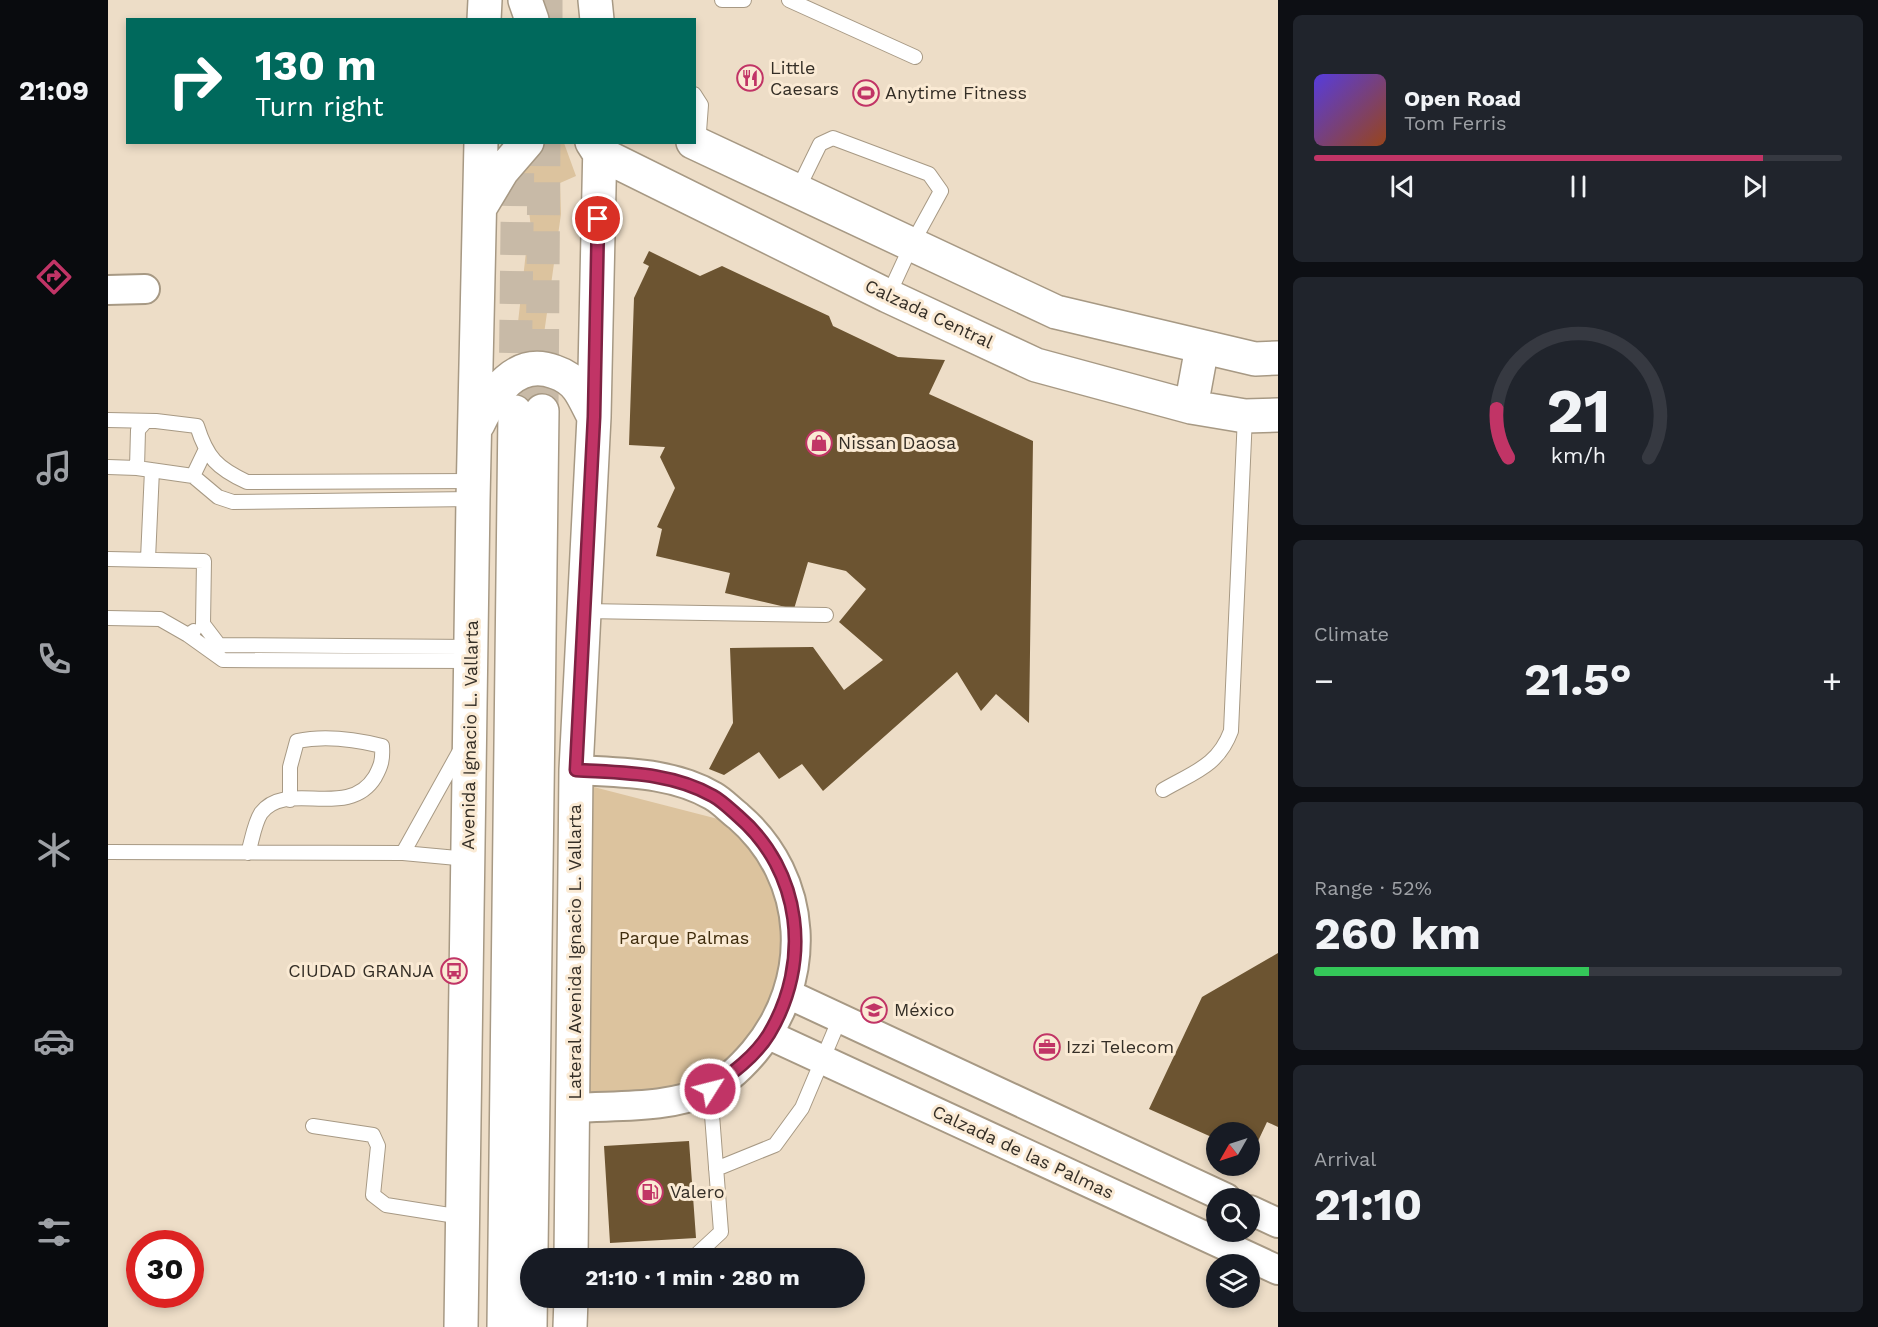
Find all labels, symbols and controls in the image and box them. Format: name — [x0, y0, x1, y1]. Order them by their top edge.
text: 130 m — [255, 41, 377, 90]
icon: right — [156, 42, 234, 120]
place label: Little Caesars — [770, 57, 839, 99]
restaurant icon: Little Caesars — [735, 63, 765, 93]
text: 21:09 — [19, 75, 89, 107]
sports icon: Anytime Fitness — [851, 78, 881, 108]
place label: Anytime Fitness — [885, 82, 1027, 103]
text: Open Road — [1404, 86, 1521, 111]
text: Turn right — [255, 91, 384, 123]
text: Tom Ferris — [1404, 111, 1507, 135]
icon: previous — [1386, 170, 1419, 203]
icon: pause — [1562, 170, 1595, 203]
icon: next — [1738, 170, 1771, 203]
pin — [572, 193, 623, 244]
icon: arrive — [581, 202, 614, 235]
icon: directions — [33, 256, 75, 298]
street label: Calzada Central — [862, 275, 997, 353]
text: 21 — [1546, 374, 1610, 447]
shop icon: Nissan Daosa — [804, 428, 834, 458]
place label: Nissan Daosa — [838, 432, 956, 453]
text: km/h — [1550, 444, 1606, 469]
icon: music — [33, 447, 75, 489]
street label: Avenida Ignacio L. Vallarta — [457, 620, 482, 850]
text: Climate — [1314, 622, 1389, 646]
icon: phone — [33, 638, 75, 680]
text: 21.5° — [1524, 653, 1632, 706]
text: − — [1314, 661, 1334, 700]
text: + — [1822, 661, 1842, 700]
street label: Lateral Avenida Ignacio L. Vallarta — [564, 804, 585, 1100]
icon: climate — [33, 829, 75, 871]
text: Range · 52% — [1314, 876, 1432, 900]
text: 260 km — [1314, 907, 1481, 960]
park label: Parque Palmas — [619, 927, 749, 948]
bus stop icon: CIUDAD GRANJA — [439, 956, 469, 986]
place label: CIUDAD GRANJA — [288, 960, 434, 981]
school or university icon: México — [859, 995, 889, 1025]
place label: México — [894, 999, 955, 1020]
icon: car — [33, 1020, 75, 1062]
office icon: Izzi Telecom — [1032, 1032, 1062, 1062]
place label: Izzi Telecom — [1066, 1036, 1174, 1057]
position arrow — [678, 1057, 742, 1121]
street label: Calzada de las Palmas — [929, 1100, 1117, 1203]
north arrow — [1206, 1122, 1260, 1176]
map controls — [1206, 1122, 1260, 1308]
text: Arrival — [1314, 1147, 1376, 1171]
fuel station icon: Valero — [635, 1177, 665, 1207]
text: 21:10 — [1314, 1178, 1422, 1231]
place label: Valero — [670, 1181, 725, 1202]
button: search — [1206, 1188, 1260, 1242]
icon: filters — [33, 1211, 75, 1253]
speed limit sign: 30 — [126, 1230, 204, 1308]
button: layers — [1206, 1254, 1260, 1308]
text: 21:10 · 1 min · 280 m — [585, 1265, 800, 1290]

